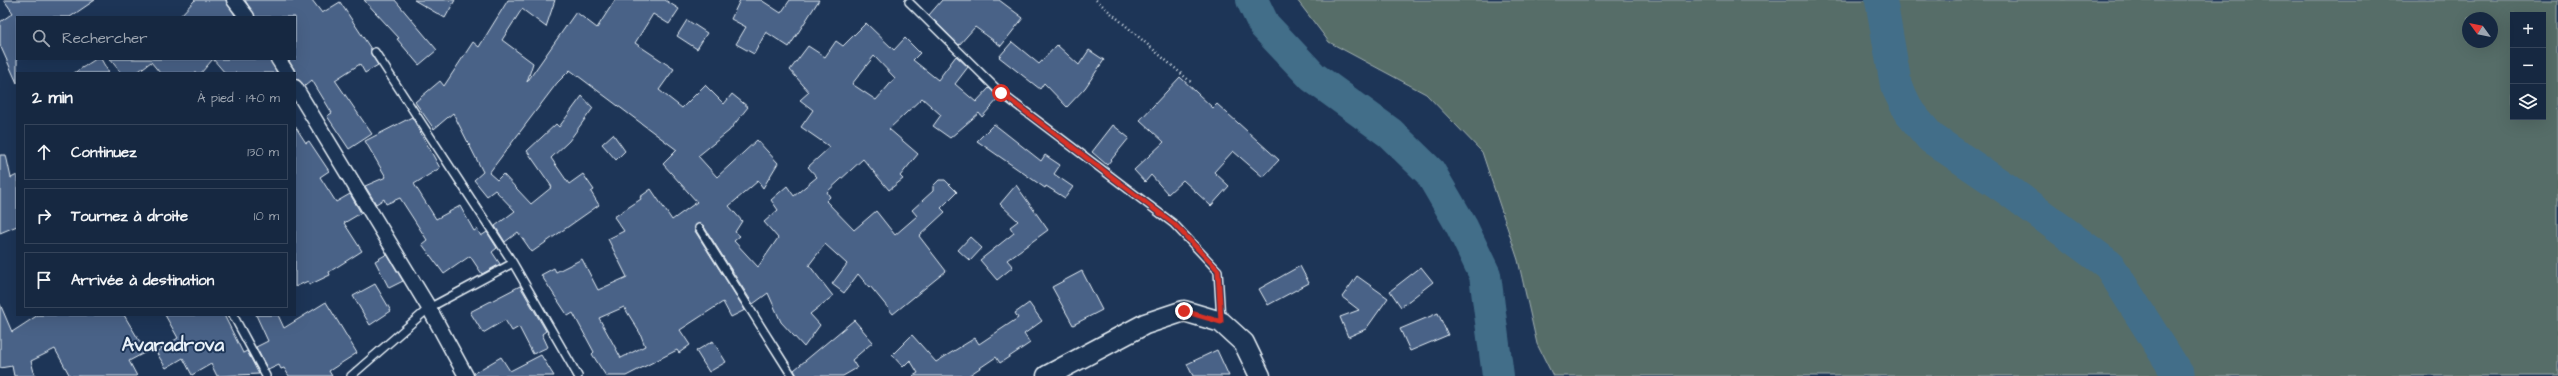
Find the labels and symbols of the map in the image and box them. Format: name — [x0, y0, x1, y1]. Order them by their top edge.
north arrow — [2462, 12, 2498, 48]
route start — [992, 84, 1010, 102]
route end — [1175, 302, 1193, 320]
district label: Avaradrova — [122, 332, 224, 359]

